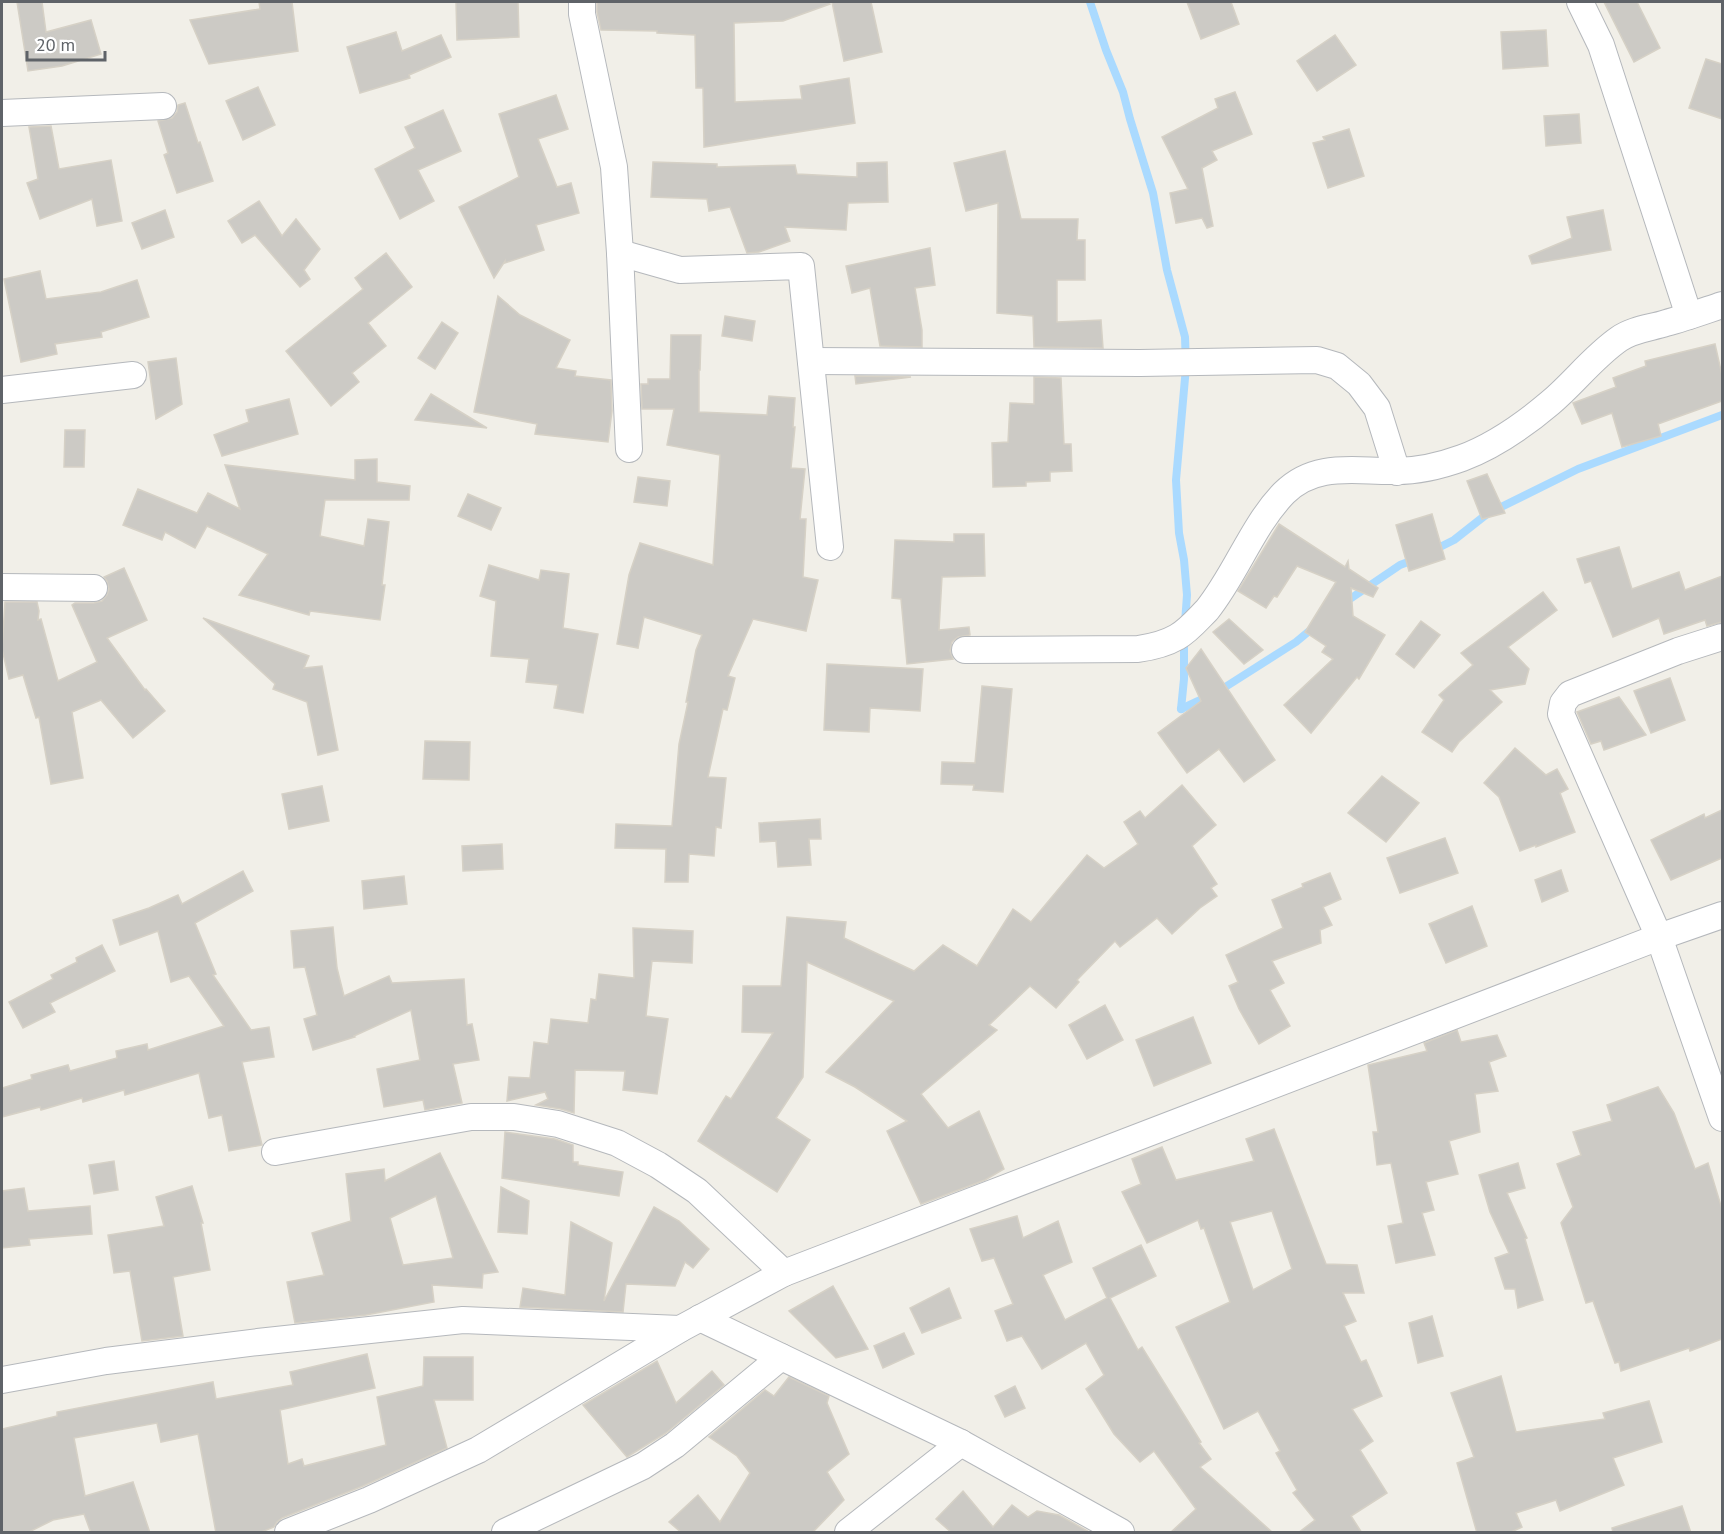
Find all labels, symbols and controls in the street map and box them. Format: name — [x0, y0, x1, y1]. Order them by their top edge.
scale bar — [27, 24, 105, 62]
text: 20 m — [36, 33, 75, 56]

